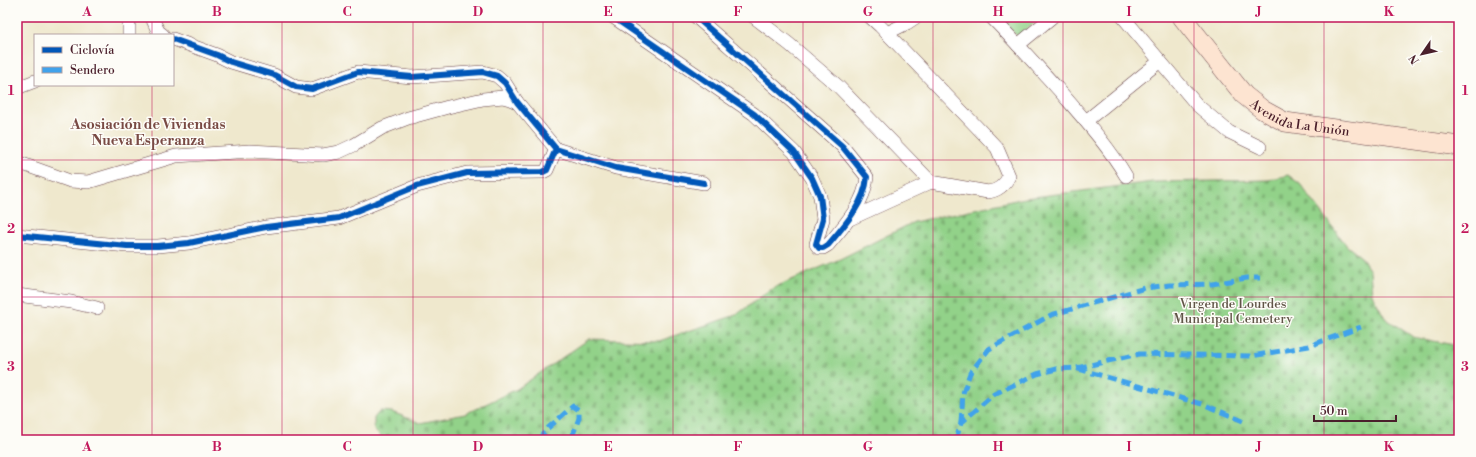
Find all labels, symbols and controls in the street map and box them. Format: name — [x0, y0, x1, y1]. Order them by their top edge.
text: A — [81, 4, 92, 20]
text: B — [212, 4, 222, 20]
text: C — [342, 4, 352, 20]
text: D — [473, 4, 483, 20]
text: E — [603, 4, 613, 20]
text: F — [733, 4, 743, 20]
text: G — [863, 4, 874, 20]
text: H — [993, 4, 1004, 20]
text: I — [1126, 4, 1132, 20]
text: J — [1254, 4, 1262, 20]
text: K — [1384, 4, 1395, 20]
legend — [34, 34, 174, 86]
north arrow — [1402, 34, 1442, 74]
text: Ciclovía — [70, 43, 115, 58]
text: N — [1406, 51, 1423, 67]
text: Sendero — [70, 63, 115, 78]
text: 1 — [8, 83, 15, 99]
text: 1 — [1462, 83, 1469, 99]
street label: Avenida La Unión — [1246, 95, 1351, 140]
district label: Asosiación de Viviendas Nueva Esperanza — [70, 116, 225, 150]
text: 2 — [7, 221, 15, 237]
text: 2 — [1461, 221, 1469, 237]
park label: Virgen de Lourdes Municipal Cemetery — [1173, 296, 1293, 327]
text: 3 — [7, 359, 15, 375]
text: 3 — [1461, 359, 1469, 375]
scale bar — [1314, 397, 1396, 423]
text: 50 m — [1320, 404, 1348, 419]
text: A — [81, 439, 92, 455]
text: B — [212, 439, 222, 455]
text: C — [342, 439, 352, 455]
text: D — [473, 439, 483, 455]
text: E — [603, 439, 613, 455]
text: F — [733, 439, 743, 455]
text: G — [863, 439, 874, 455]
text: H — [993, 439, 1004, 455]
text: I — [1126, 439, 1132, 455]
text: J — [1254, 439, 1262, 455]
text: K — [1384, 439, 1395, 455]

